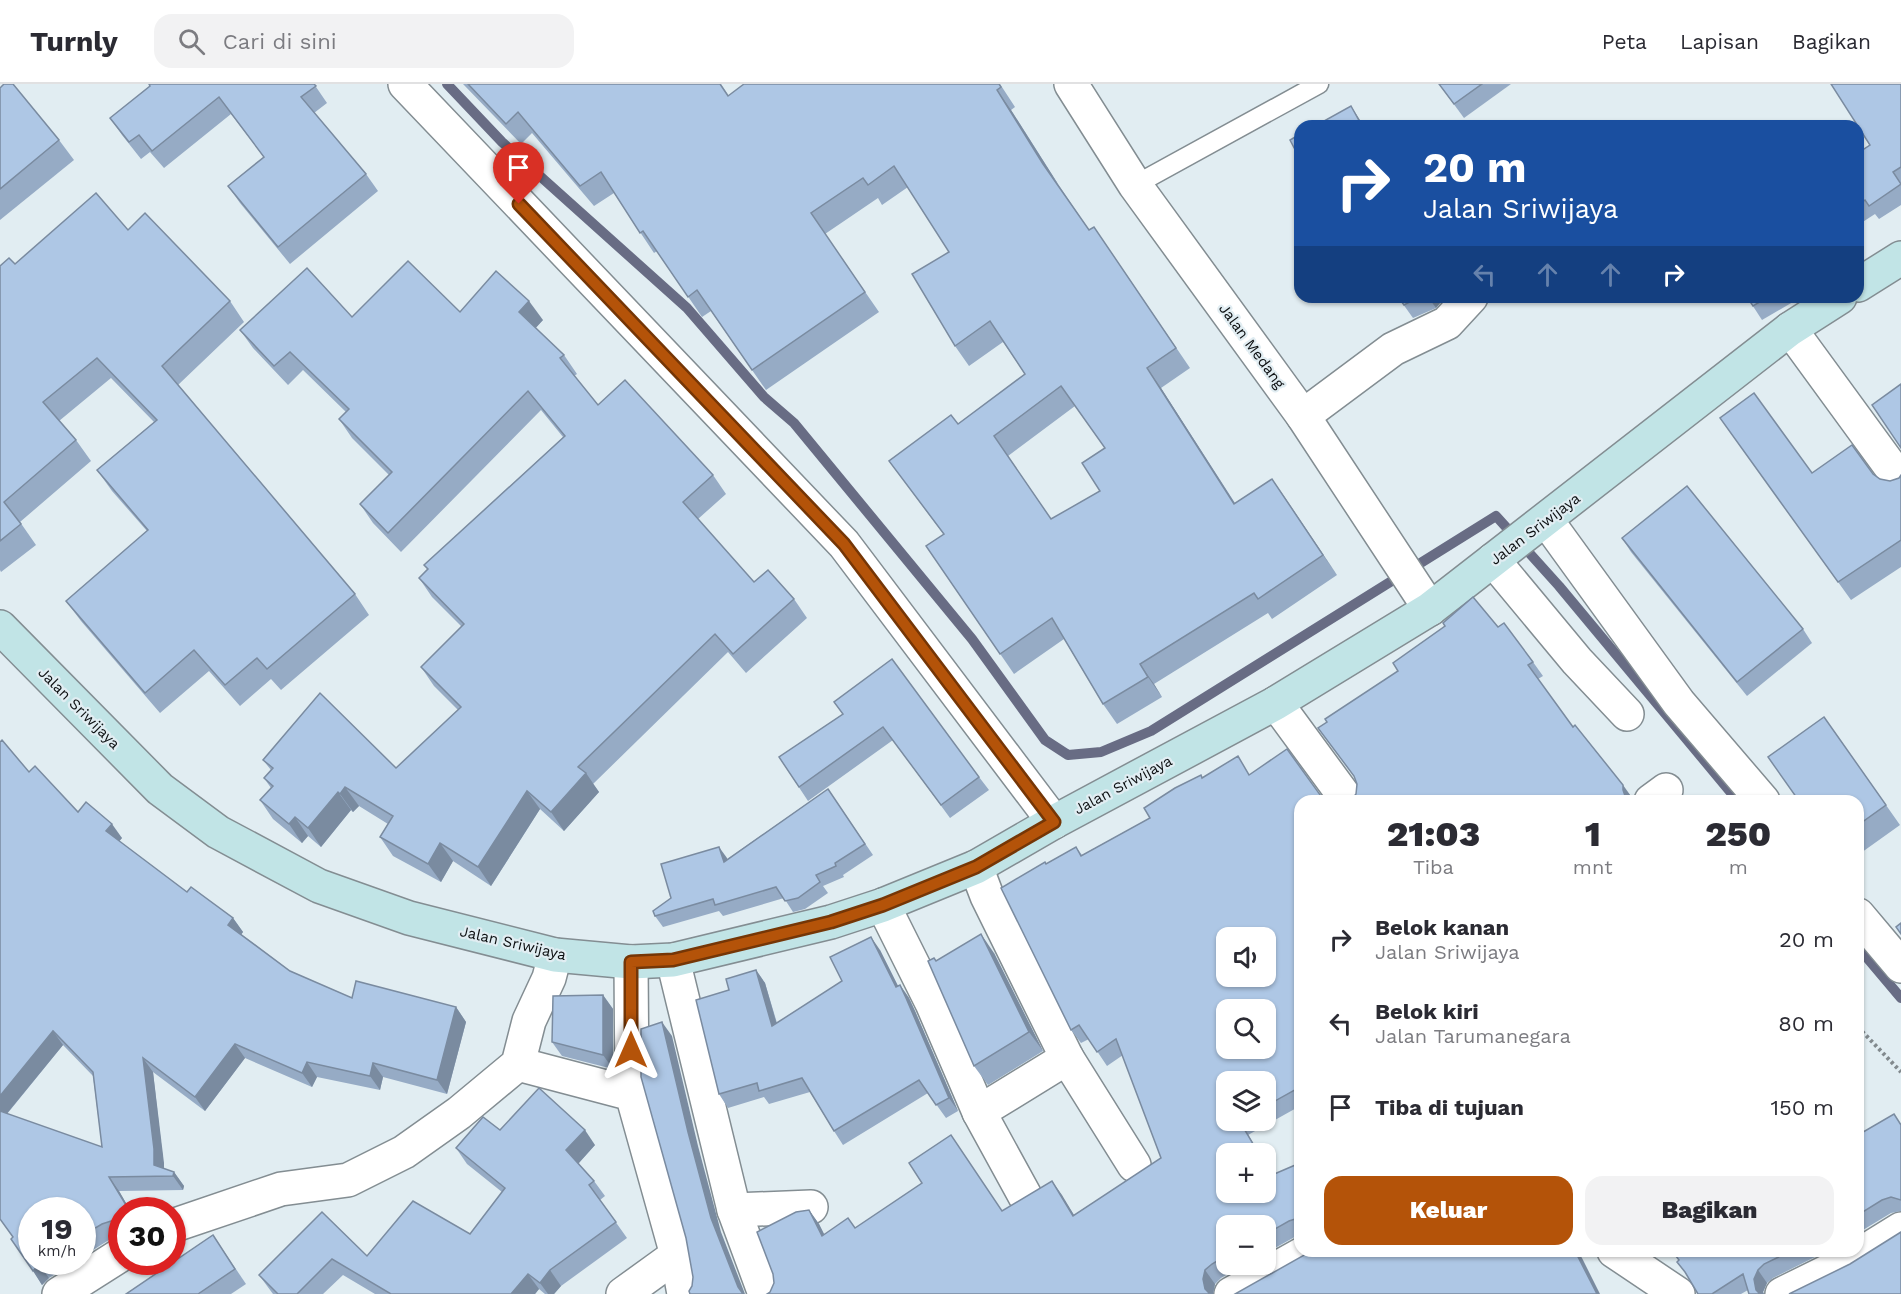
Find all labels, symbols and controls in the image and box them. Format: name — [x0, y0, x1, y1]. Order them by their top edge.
search box — [154, 14, 574, 68]
text: Turnly — [30, 25, 118, 58]
icon: search — [175, 25, 208, 58]
text: Cari di sini — [223, 29, 337, 54]
text: Peta — [1602, 29, 1647, 54]
text: Lapisan — [1680, 29, 1759, 54]
text: Bagikan — [1792, 29, 1871, 54]
pin — [493, 142, 544, 204]
text: 20 m — [1423, 143, 1527, 192]
icon: right — [1324, 144, 1402, 222]
icon: arrive — [502, 151, 535, 184]
text: Jalan Sriwijaya — [1423, 193, 1618, 225]
icon: left — [1468, 258, 1501, 291]
icon: ahead — [1531, 258, 1564, 291]
icon: ahead — [1594, 258, 1627, 291]
icon: right — [1657, 258, 1690, 291]
street label: Jalan Medang — [1215, 300, 1289, 392]
street label: Jalan Sriwijaya — [1486, 489, 1584, 569]
street label: Jalan Sriwijaya — [34, 663, 124, 753]
street label: Jalan Sriwijaya — [1071, 751, 1176, 818]
text: 21:03 — [1387, 813, 1480, 855]
text: 1 — [1585, 813, 1601, 855]
text: 250 — [1705, 813, 1771, 855]
text: Tiba — [1413, 855, 1454, 879]
text: mnt — [1573, 855, 1613, 879]
text: m — [1729, 855, 1748, 879]
text: Belok kanan — [1375, 915, 1509, 940]
street label: Jalan Sriwijaya — [458, 922, 568, 964]
icon: right — [1324, 923, 1357, 956]
map controls — [1216, 927, 1276, 1275]
button: sound — [1216, 927, 1276, 987]
text: 20 m — [1779, 927, 1834, 952]
text: Jalan Sriwijaya — [1375, 940, 1520, 964]
button: search — [1216, 999, 1276, 1059]
text: Belok kiri — [1375, 999, 1479, 1024]
icon: left — [1324, 1007, 1357, 1040]
text: 80 m — [1778, 1011, 1834, 1036]
position arrow — [599, 1018, 663, 1082]
text: Jalan Tarumanegara — [1375, 1024, 1571, 1048]
button: layers — [1216, 1071, 1276, 1131]
icon: arrive — [1324, 1091, 1357, 1124]
text: Tiba di tujuan — [1375, 1095, 1524, 1120]
text: 150 m — [1770, 1095, 1834, 1120]
button: + — [1216, 1143, 1276, 1203]
button: Keluar — [1324, 1176, 1573, 1245]
button: Bagikan — [1585, 1176, 1834, 1245]
speed limit sign: 30 — [108, 1197, 186, 1275]
text: 19 — [41, 1211, 73, 1246]
button: − — [1216, 1215, 1276, 1275]
text: km/h — [38, 1242, 76, 1260]

